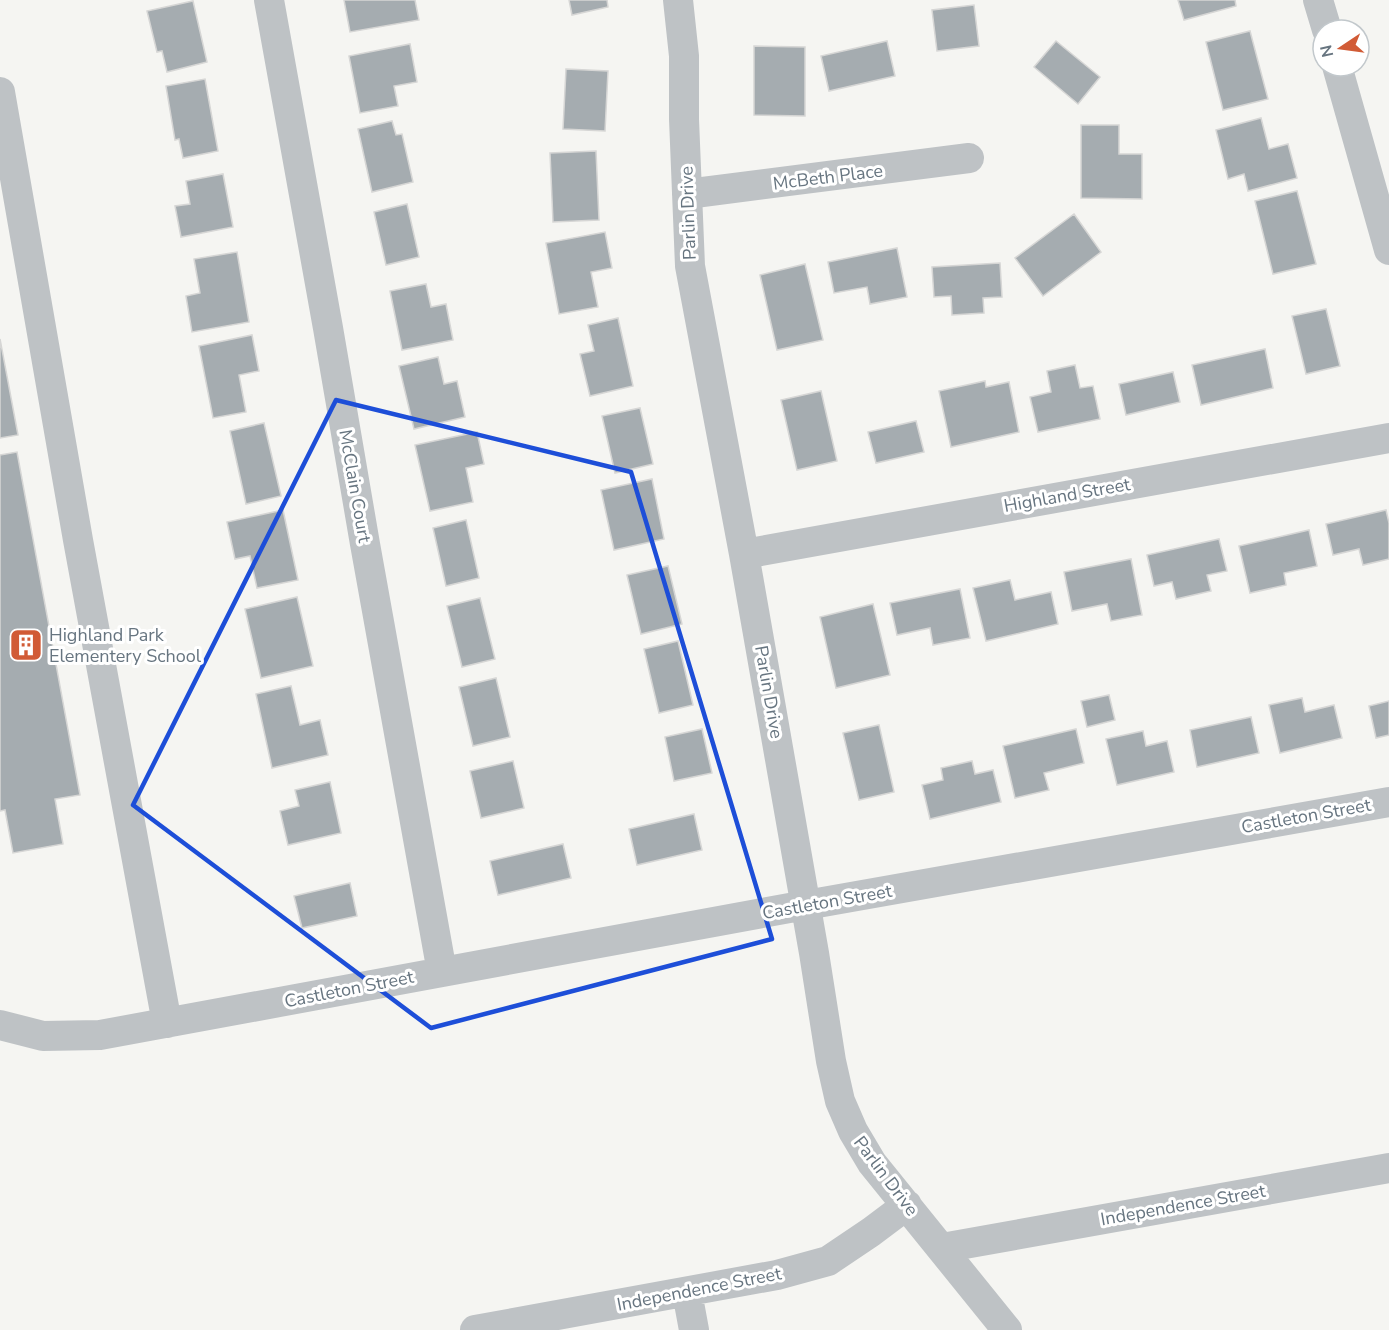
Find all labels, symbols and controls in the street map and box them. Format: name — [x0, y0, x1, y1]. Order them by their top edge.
north arrow — [1311, 18, 1371, 78]
text: N — [1315, 43, 1339, 59]
street label: McBeth Place — [772, 158, 884, 196]
street label: Parlin Drive — [674, 166, 702, 260]
street label: McClain Court — [333, 428, 377, 545]
street label: Highland Street — [1002, 472, 1133, 518]
place label: Highland Park Elementery School — [49, 623, 202, 668]
building icon: Highland Park Elementery School — [8, 627, 44, 663]
street label: Parlin Drive — [749, 644, 789, 740]
street label: Castleton Street — [1239, 793, 1373, 839]
street label: Castleton Street — [760, 879, 894, 925]
street label: Castleton Street — [282, 965, 416, 1013]
street label: Parlin Drive — [848, 1131, 924, 1221]
street label: Independence Street — [1099, 1179, 1268, 1231]
street label: Independence Street — [615, 1261, 784, 1317]

